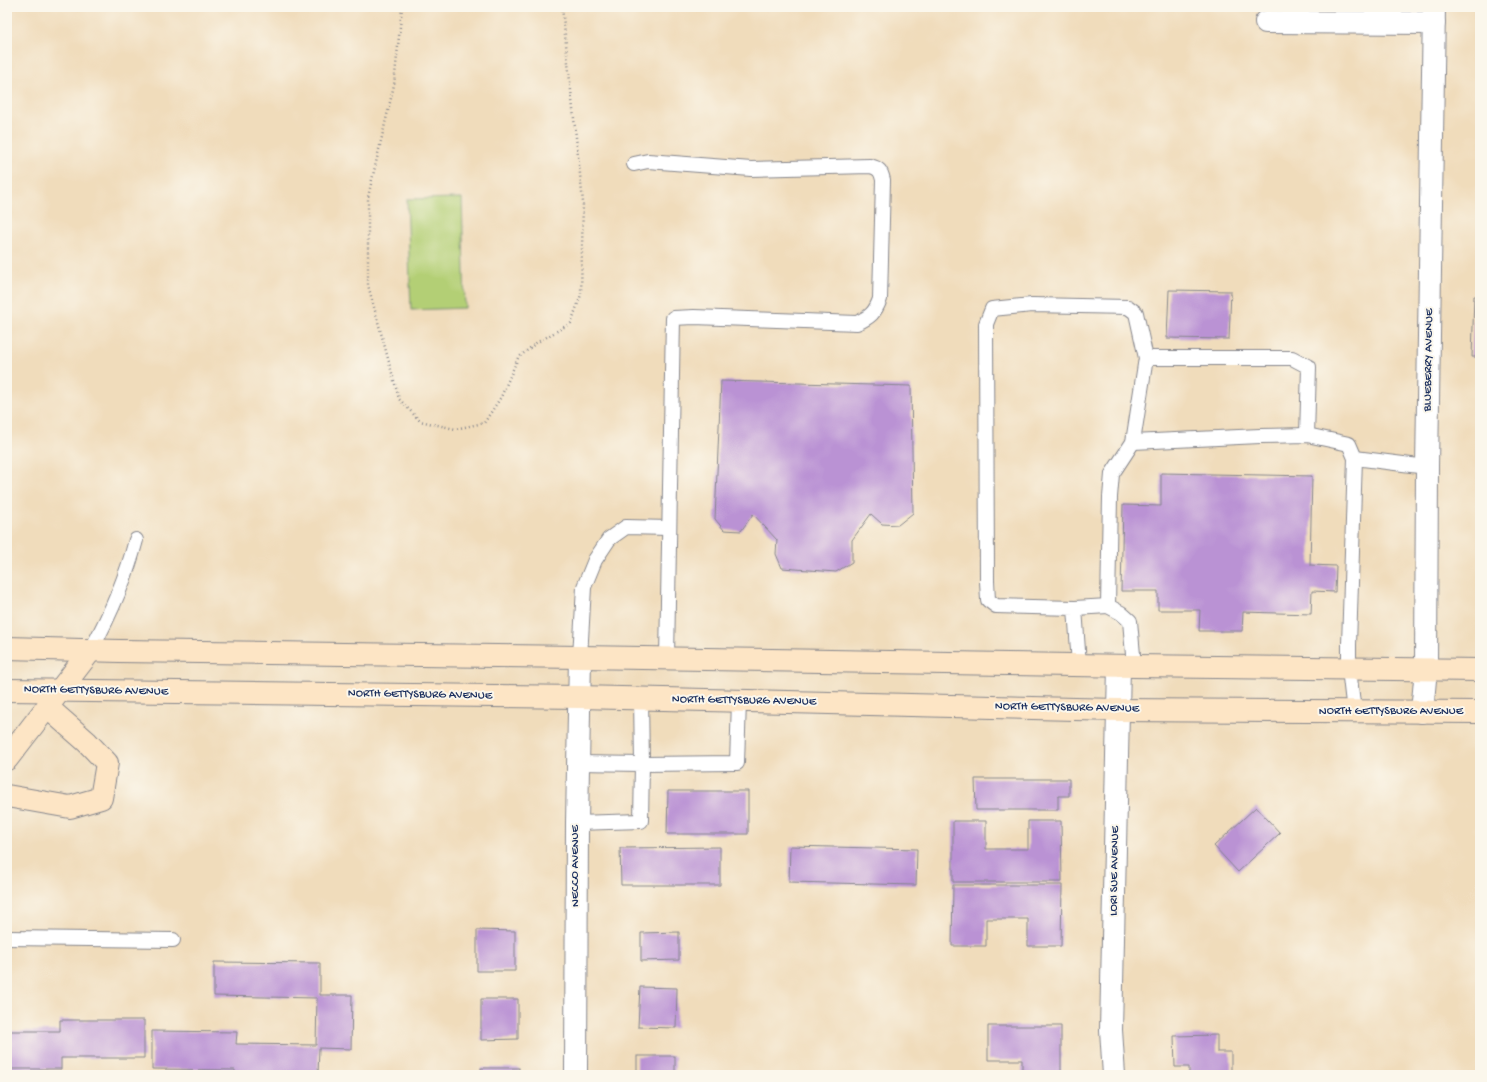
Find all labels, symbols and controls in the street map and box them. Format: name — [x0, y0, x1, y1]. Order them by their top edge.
street label: BLUEBERRY AVENUE — [1421, 308, 1437, 413]
street label: NORTH GETTYSBURG AVENUE — [24, 683, 169, 699]
street label: NORTH GETTYSBURG AVENUE — [348, 687, 493, 703]
street label: NORTH GETTYSBURG AVENUE — [672, 693, 817, 709]
street label: NORTH GETTYSBURG AVENUE — [995, 700, 1140, 716]
street label: NORTH GETTYSBURG AVENUE — [1319, 705, 1464, 719]
street label: NECCO AVENUE — [569, 825, 583, 907]
street label: LORI SUE AVENUE — [1107, 825, 1123, 916]

